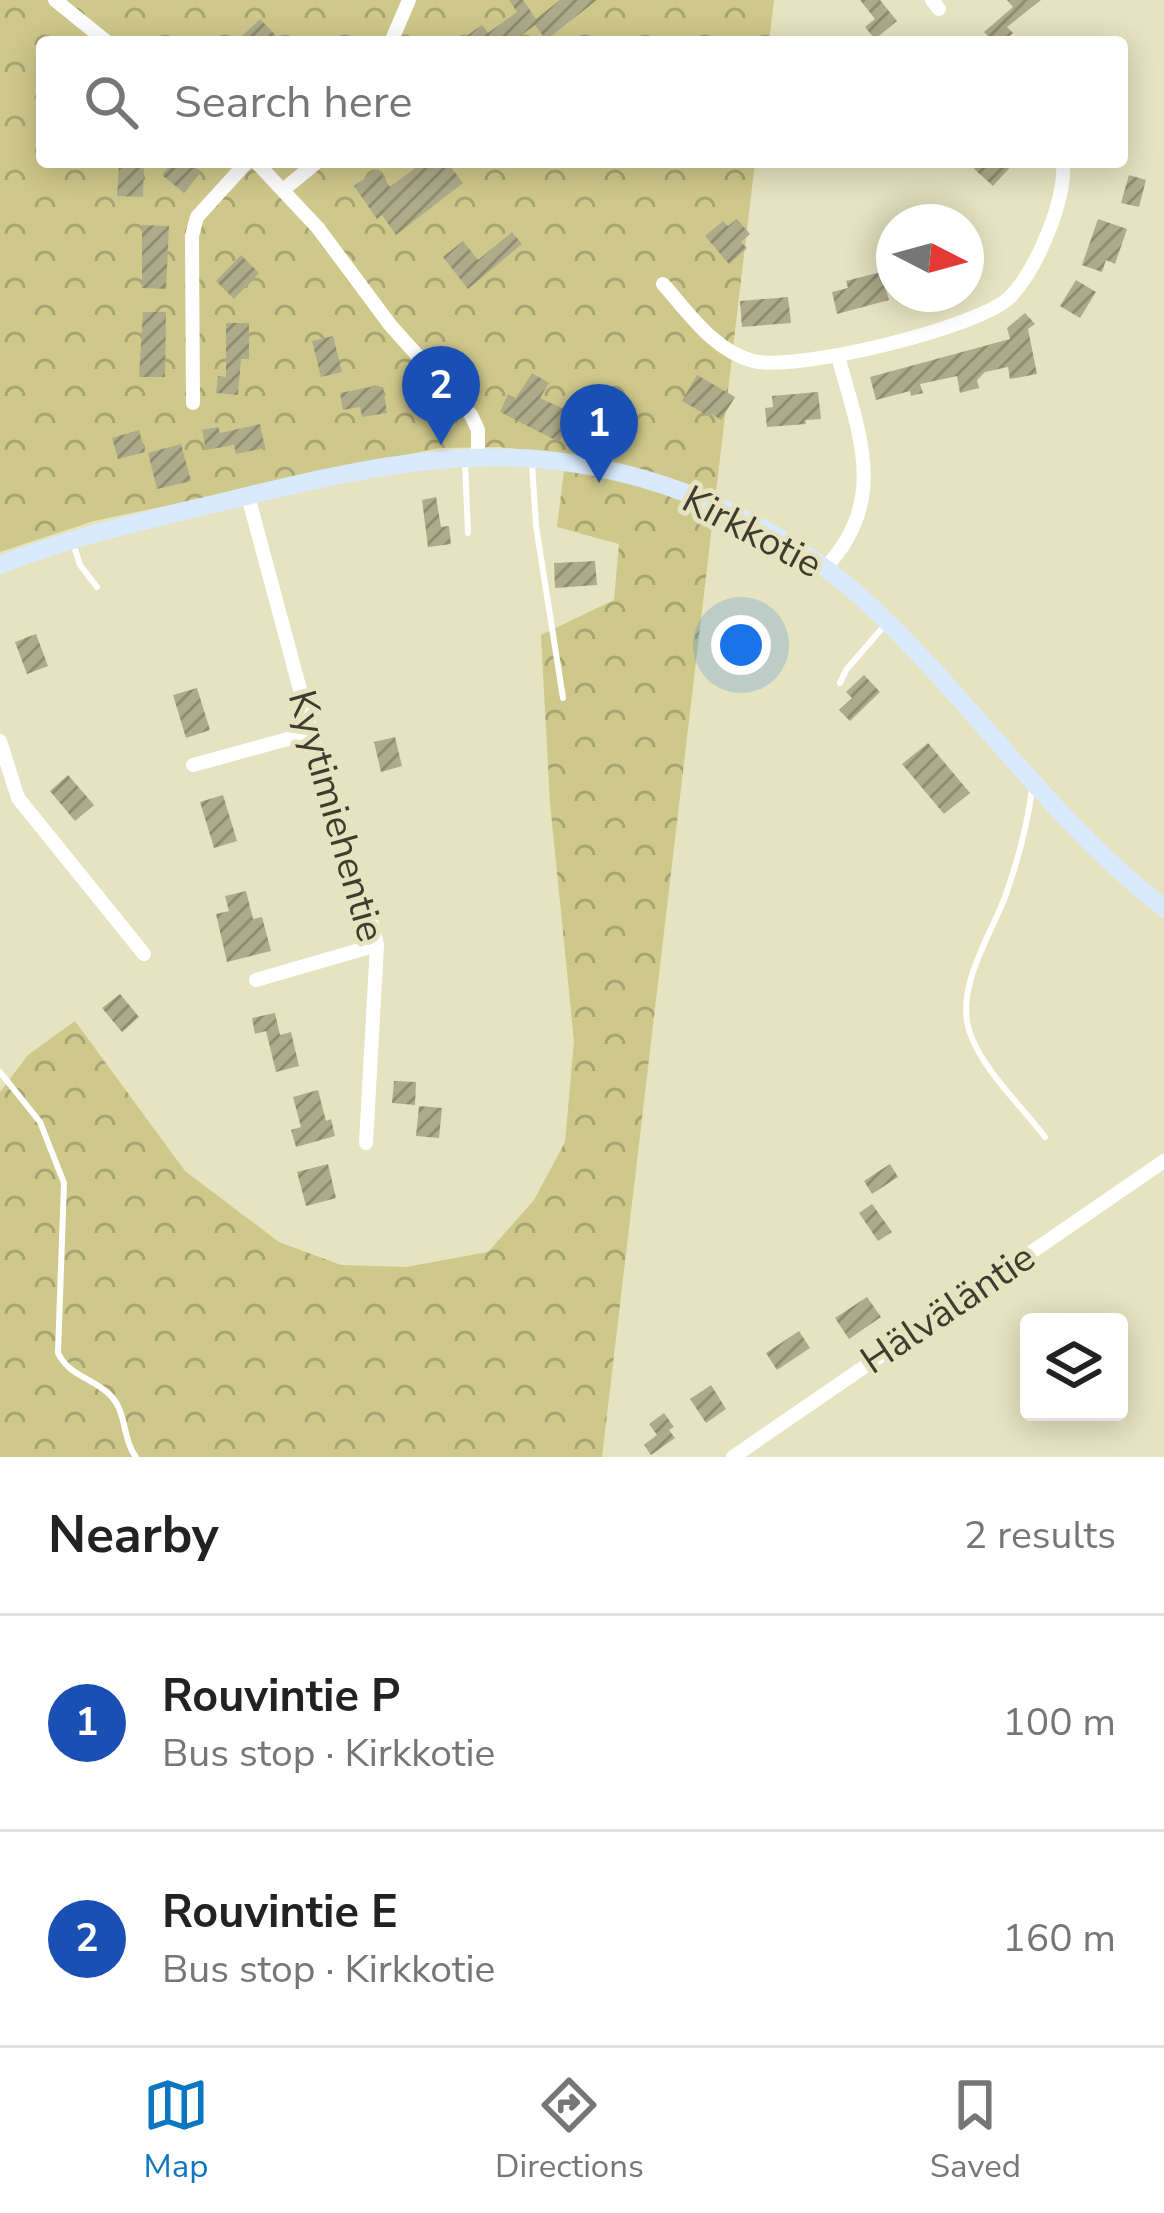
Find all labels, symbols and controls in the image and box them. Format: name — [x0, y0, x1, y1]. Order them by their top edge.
search box — [36, 36, 1128, 168]
icon: search — [78, 69, 144, 135]
text: Search here — [174, 72, 413, 133]
north arrow — [876, 204, 984, 312]
pin: 2 — [402, 346, 480, 445]
pin: 1 — [560, 384, 638, 483]
street label: Kirkkotie — [673, 473, 831, 591]
your location — [711, 615, 771, 675]
street label: Kyytimiehentie — [275, 684, 397, 948]
street label: Hälväläntie — [850, 1231, 1046, 1387]
map controls — [1020, 1313, 1128, 1421]
button: layers — [1020, 1313, 1128, 1421]
text: Nearby — [48, 1500, 219, 1570]
text: 2 results — [964, 1509, 1116, 1562]
text: Rouvintie P — [162, 1666, 400, 1727]
text: 1 — [75, 1696, 99, 1749]
text: 100 m — [1002, 1696, 1116, 1749]
text: Bus stop · Kirkkotie — [162, 1727, 495, 1780]
text: Rouvintie E — [162, 1882, 398, 1943]
text: 2 — [75, 1912, 99, 1965]
text: 160 m — [1002, 1912, 1116, 1965]
text: Bus stop · Kirkkotie — [162, 1943, 495, 1996]
tab: Map — [143, 2072, 209, 2189]
tab: Directions — [495, 2072, 644, 2189]
tab: Saved — [930, 2072, 1021, 2189]

